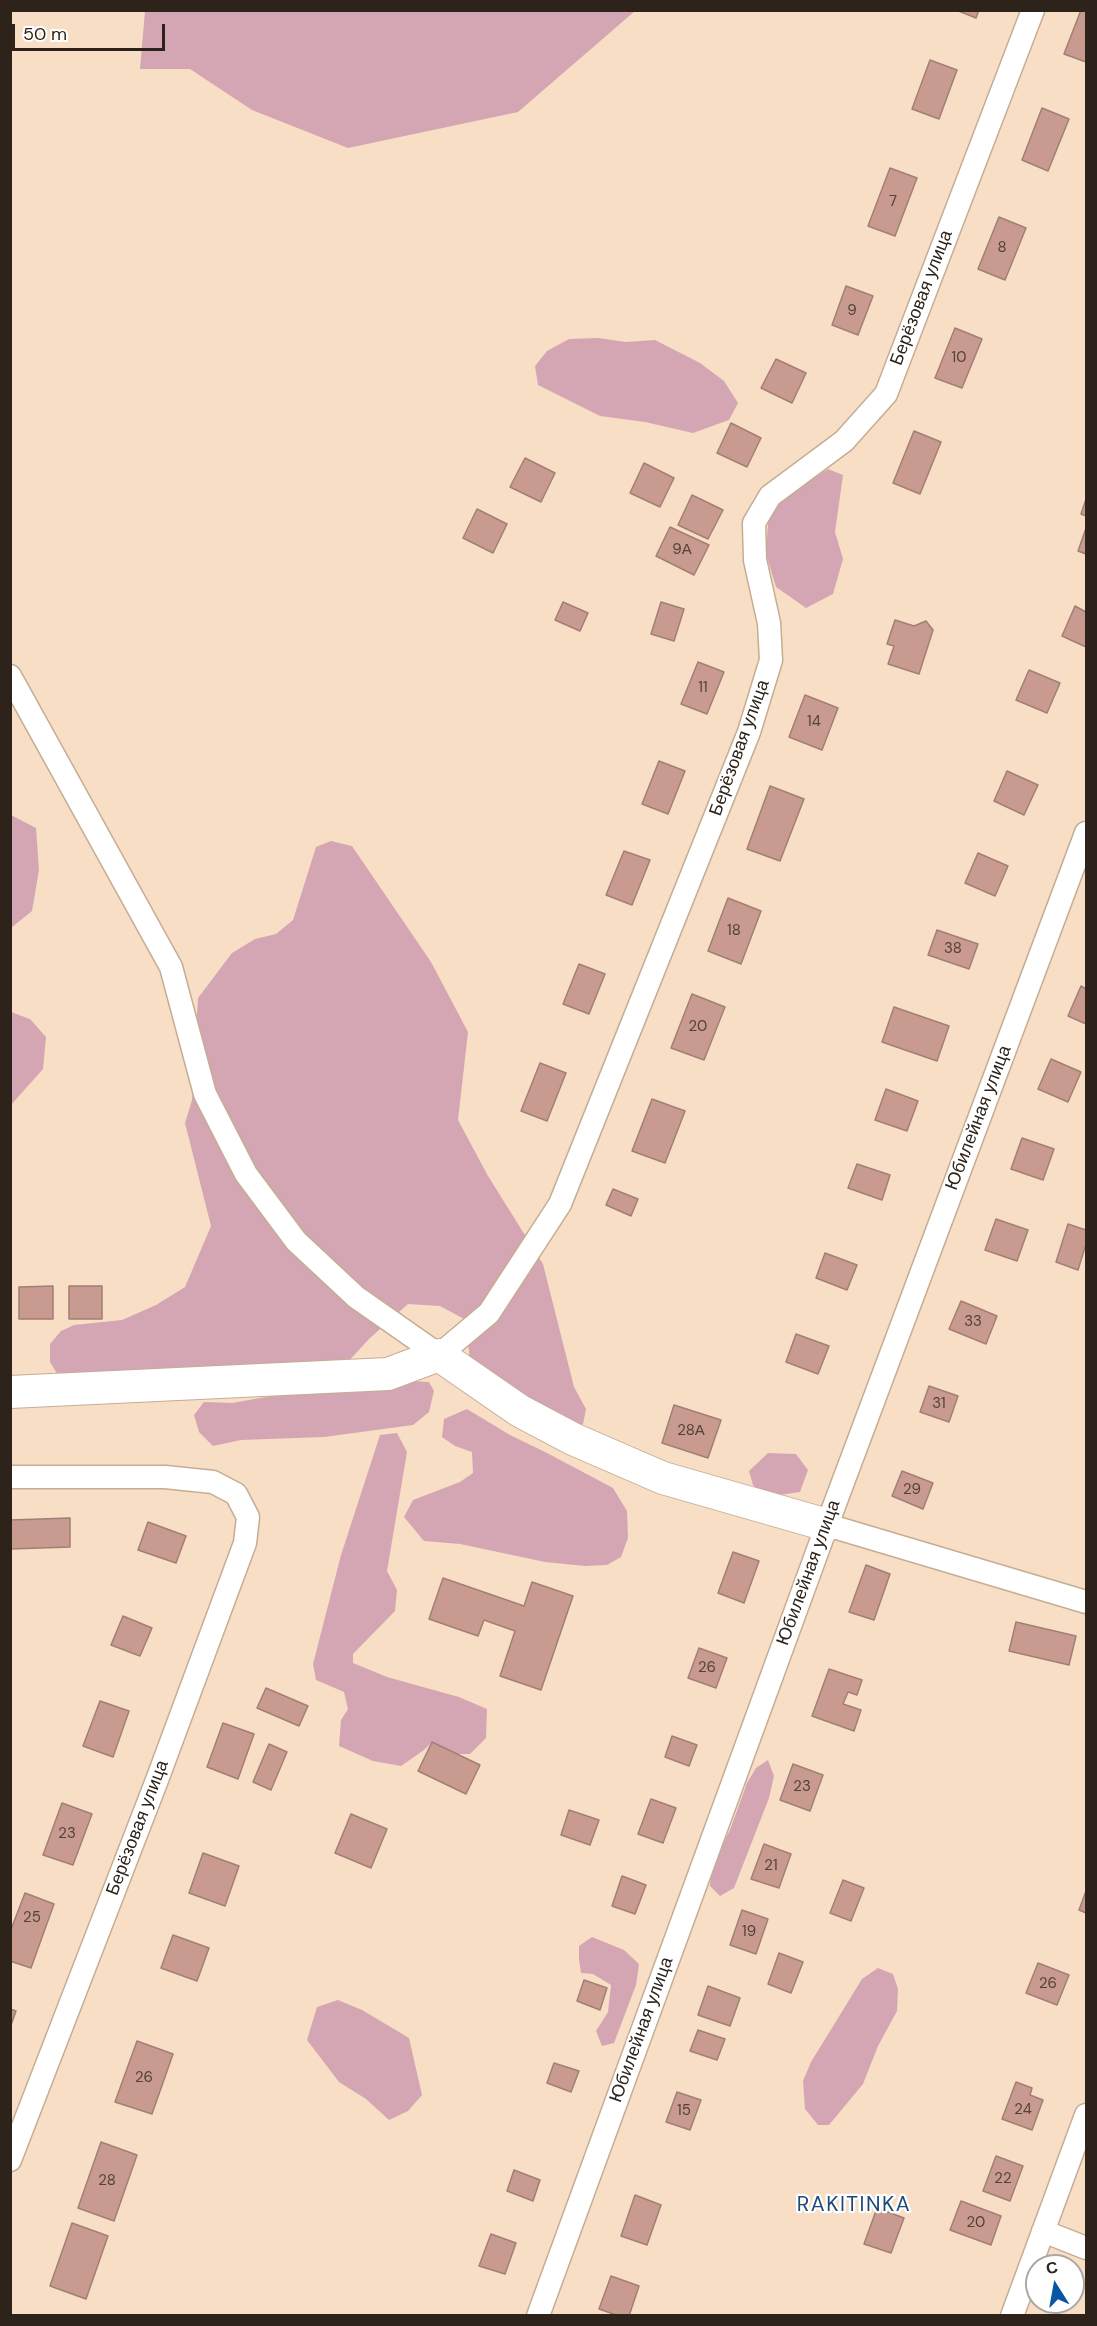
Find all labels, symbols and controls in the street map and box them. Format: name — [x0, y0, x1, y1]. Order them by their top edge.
scale bar — [15, 12, 168, 50]
text: 50 m — [23, 22, 67, 46]
house number: 7 — [889, 193, 897, 211]
street label: Берёзовая улица — [886, 227, 958, 369]
house number: 8 — [997, 239, 1007, 257]
house number: 9 — [847, 302, 857, 320]
house number: 10 — [952, 349, 966, 367]
house number: 9А — [672, 541, 692, 559]
street label: Берёзовая улица — [705, 677, 775, 819]
house number: 11 — [698, 679, 708, 697]
house number: 14 — [807, 713, 821, 731]
house number: 18 — [727, 922, 741, 940]
house number: 38 — [944, 940, 962, 958]
house number: 20 — [689, 1018, 707, 1036]
street label: Юбилейная улица — [941, 1043, 1017, 1193]
house number: 33 — [964, 1313, 982, 1331]
house number: 31 — [932, 1395, 946, 1413]
house number: 28А — [677, 1422, 705, 1440]
house number: 29 — [903, 1481, 921, 1499]
street label: Юбилейная улица — [773, 1497, 845, 1649]
house number: 26 — [698, 1659, 716, 1677]
street label: Берёзовая улица — [102, 1757, 174, 1899]
house number: 23 — [793, 1778, 811, 1796]
house number: 23 — [58, 1825, 76, 1843]
house number: 21 — [764, 1857, 778, 1875]
house number: 25 — [23, 1909, 41, 1927]
house number: 19 — [742, 1923, 756, 1941]
street label: Юбилейная улица — [606, 1954, 678, 2106]
house number: 26 — [1039, 1975, 1057, 1993]
house number: 26 — [135, 2069, 153, 2087]
house number: 24 — [1014, 2101, 1032, 2119]
house number: 15 — [677, 2102, 691, 2120]
house number: 22 — [994, 2170, 1012, 2188]
house number: 28 — [98, 2172, 116, 2190]
district label: RAKITINKA — [797, 2192, 911, 2218]
house number: 20 — [967, 2214, 985, 2232]
north arrow — [1025, 2254, 1085, 2314]
text: С — [1044, 2256, 1060, 2279]

